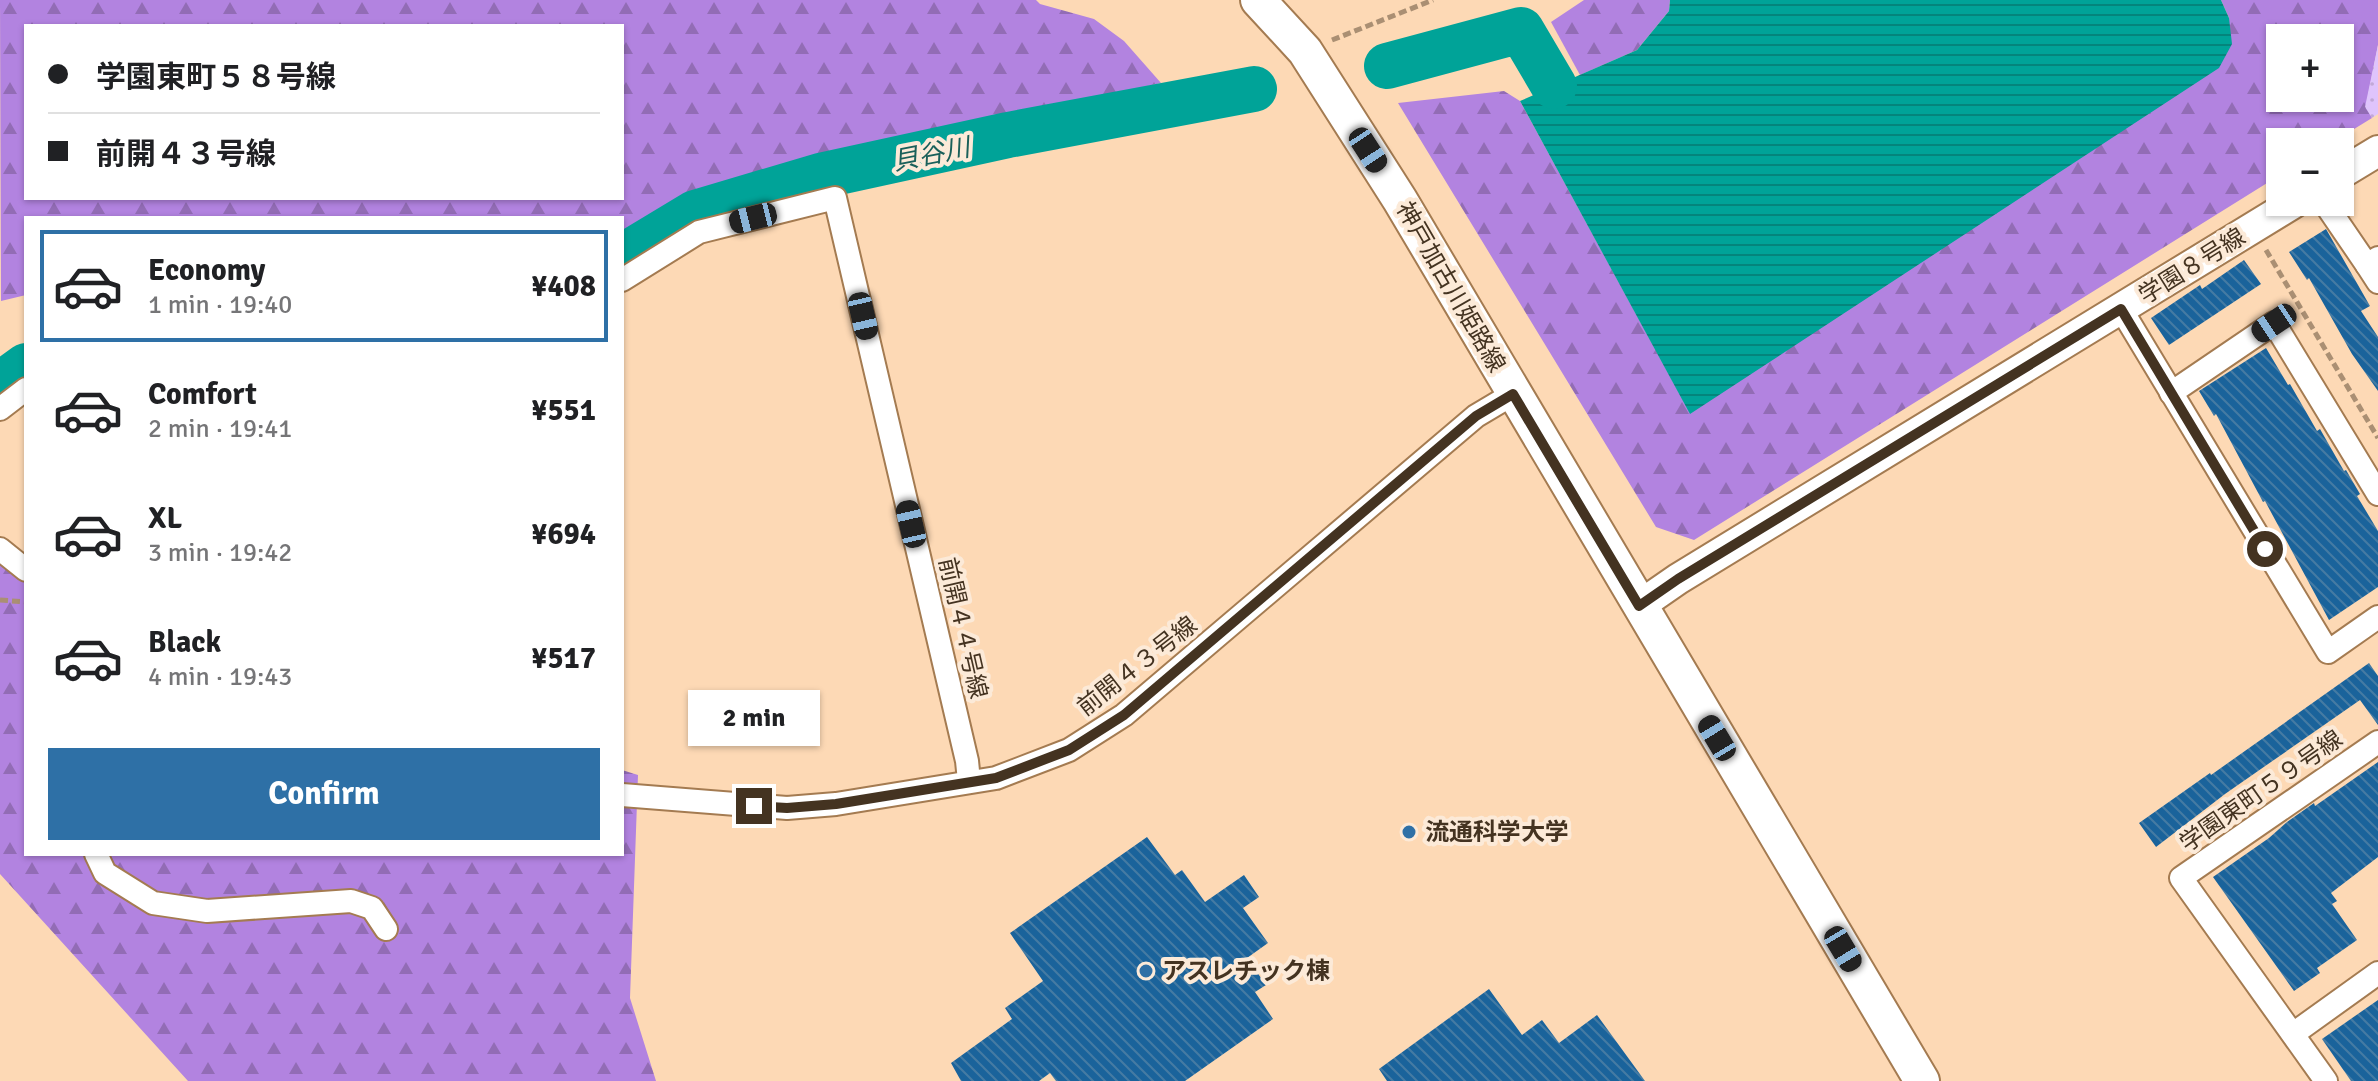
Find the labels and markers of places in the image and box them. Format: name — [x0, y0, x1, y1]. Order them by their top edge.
place label: 流通科学大学 — [1425, 817, 1569, 847]
marker: 流通科学大学 — [1400, 823, 1418, 841]
place label: アスレチック棟 — [1162, 956, 1330, 986]
marker: アスレチック棟 — [1137, 962, 1155, 980]

